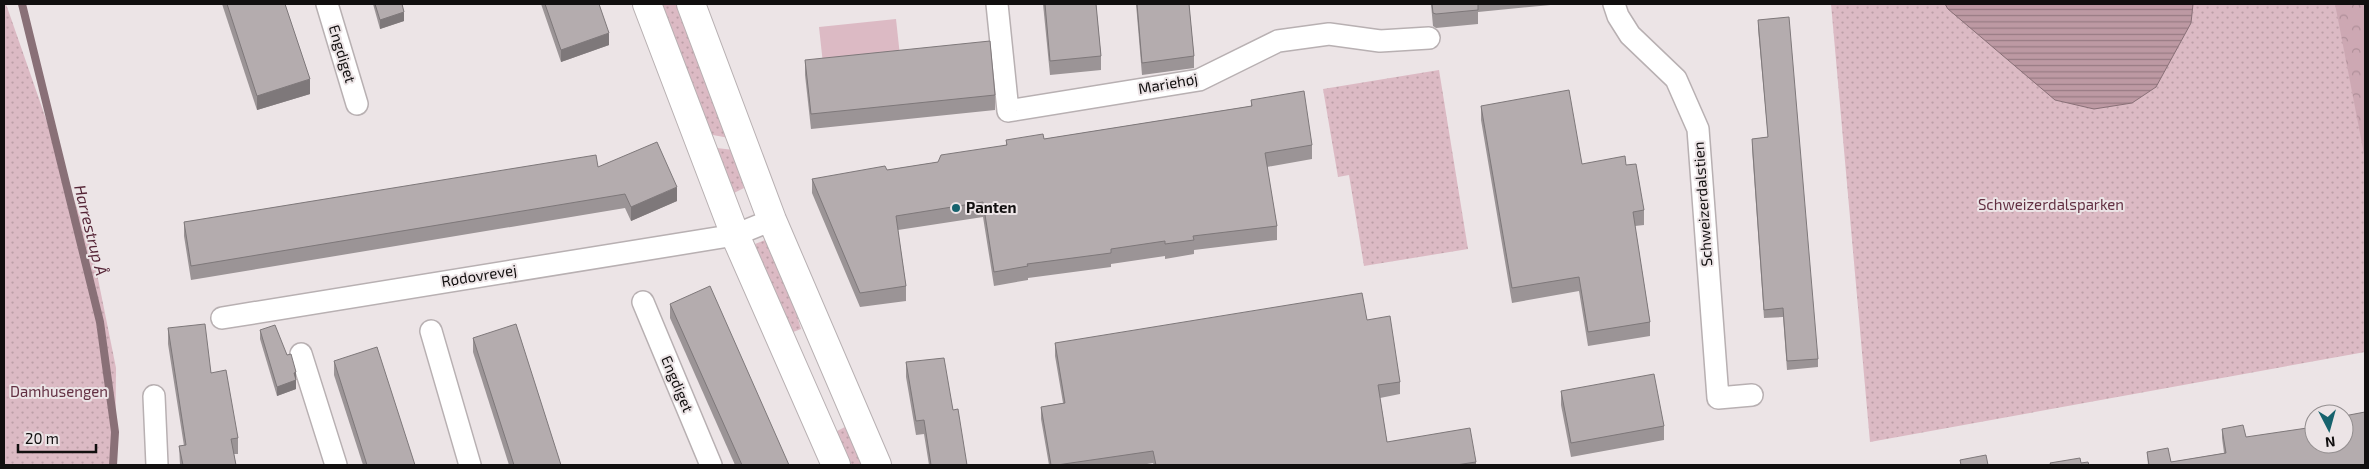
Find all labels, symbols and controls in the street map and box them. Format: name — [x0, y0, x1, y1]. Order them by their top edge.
street label: Engdiget — [326, 22, 360, 85]
street label: Mariehøj — [1137, 69, 1199, 98]
street label: Schweizerdalstien — [1689, 141, 1715, 267]
water label: Harrestrup Å — [71, 183, 112, 277]
park label: Schweizerdalsparken — [1978, 195, 2124, 213]
place label: Panten — [966, 198, 1016, 216]
marker: Panten — [950, 202, 962, 214]
street label: Rødovrevej — [440, 260, 518, 291]
street label: Engdiget — [658, 353, 698, 415]
park label: Damhusengen — [10, 382, 108, 400]
north arrow — [2304, 404, 2354, 454]
scale bar — [18, 422, 95, 454]
text: 20 m — [25, 429, 59, 447]
text: N — [2324, 433, 2336, 451]

